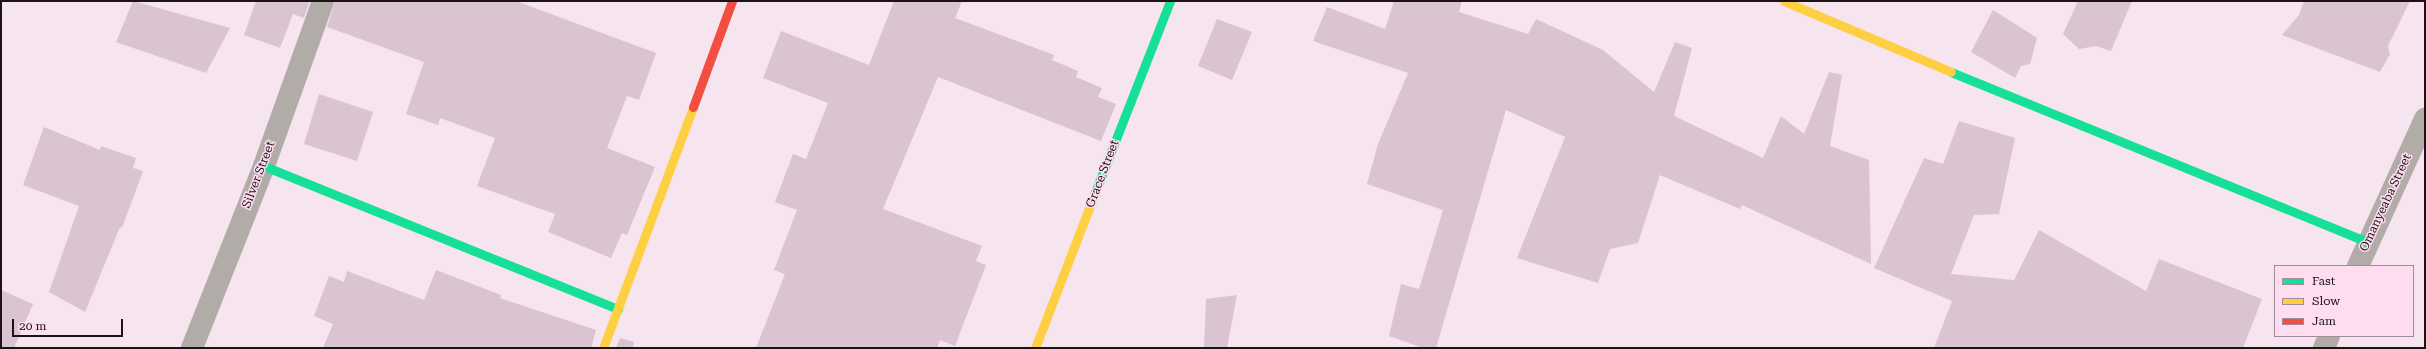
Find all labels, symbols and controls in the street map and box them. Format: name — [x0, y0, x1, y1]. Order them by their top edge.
street label: Grace Street — [1083, 138, 1123, 210]
street label: Silver Street — [240, 139, 278, 211]
street label: Omanyeaba Street — [2357, 152, 2415, 254]
legend — [2274, 265, 2414, 337]
text: Fast — [2312, 274, 2335, 288]
text: Slow — [2312, 294, 2340, 308]
scale bar — [14, 311, 125, 337]
text: Jam — [2312, 314, 2336, 328]
text: 20 m — [19, 319, 46, 333]

